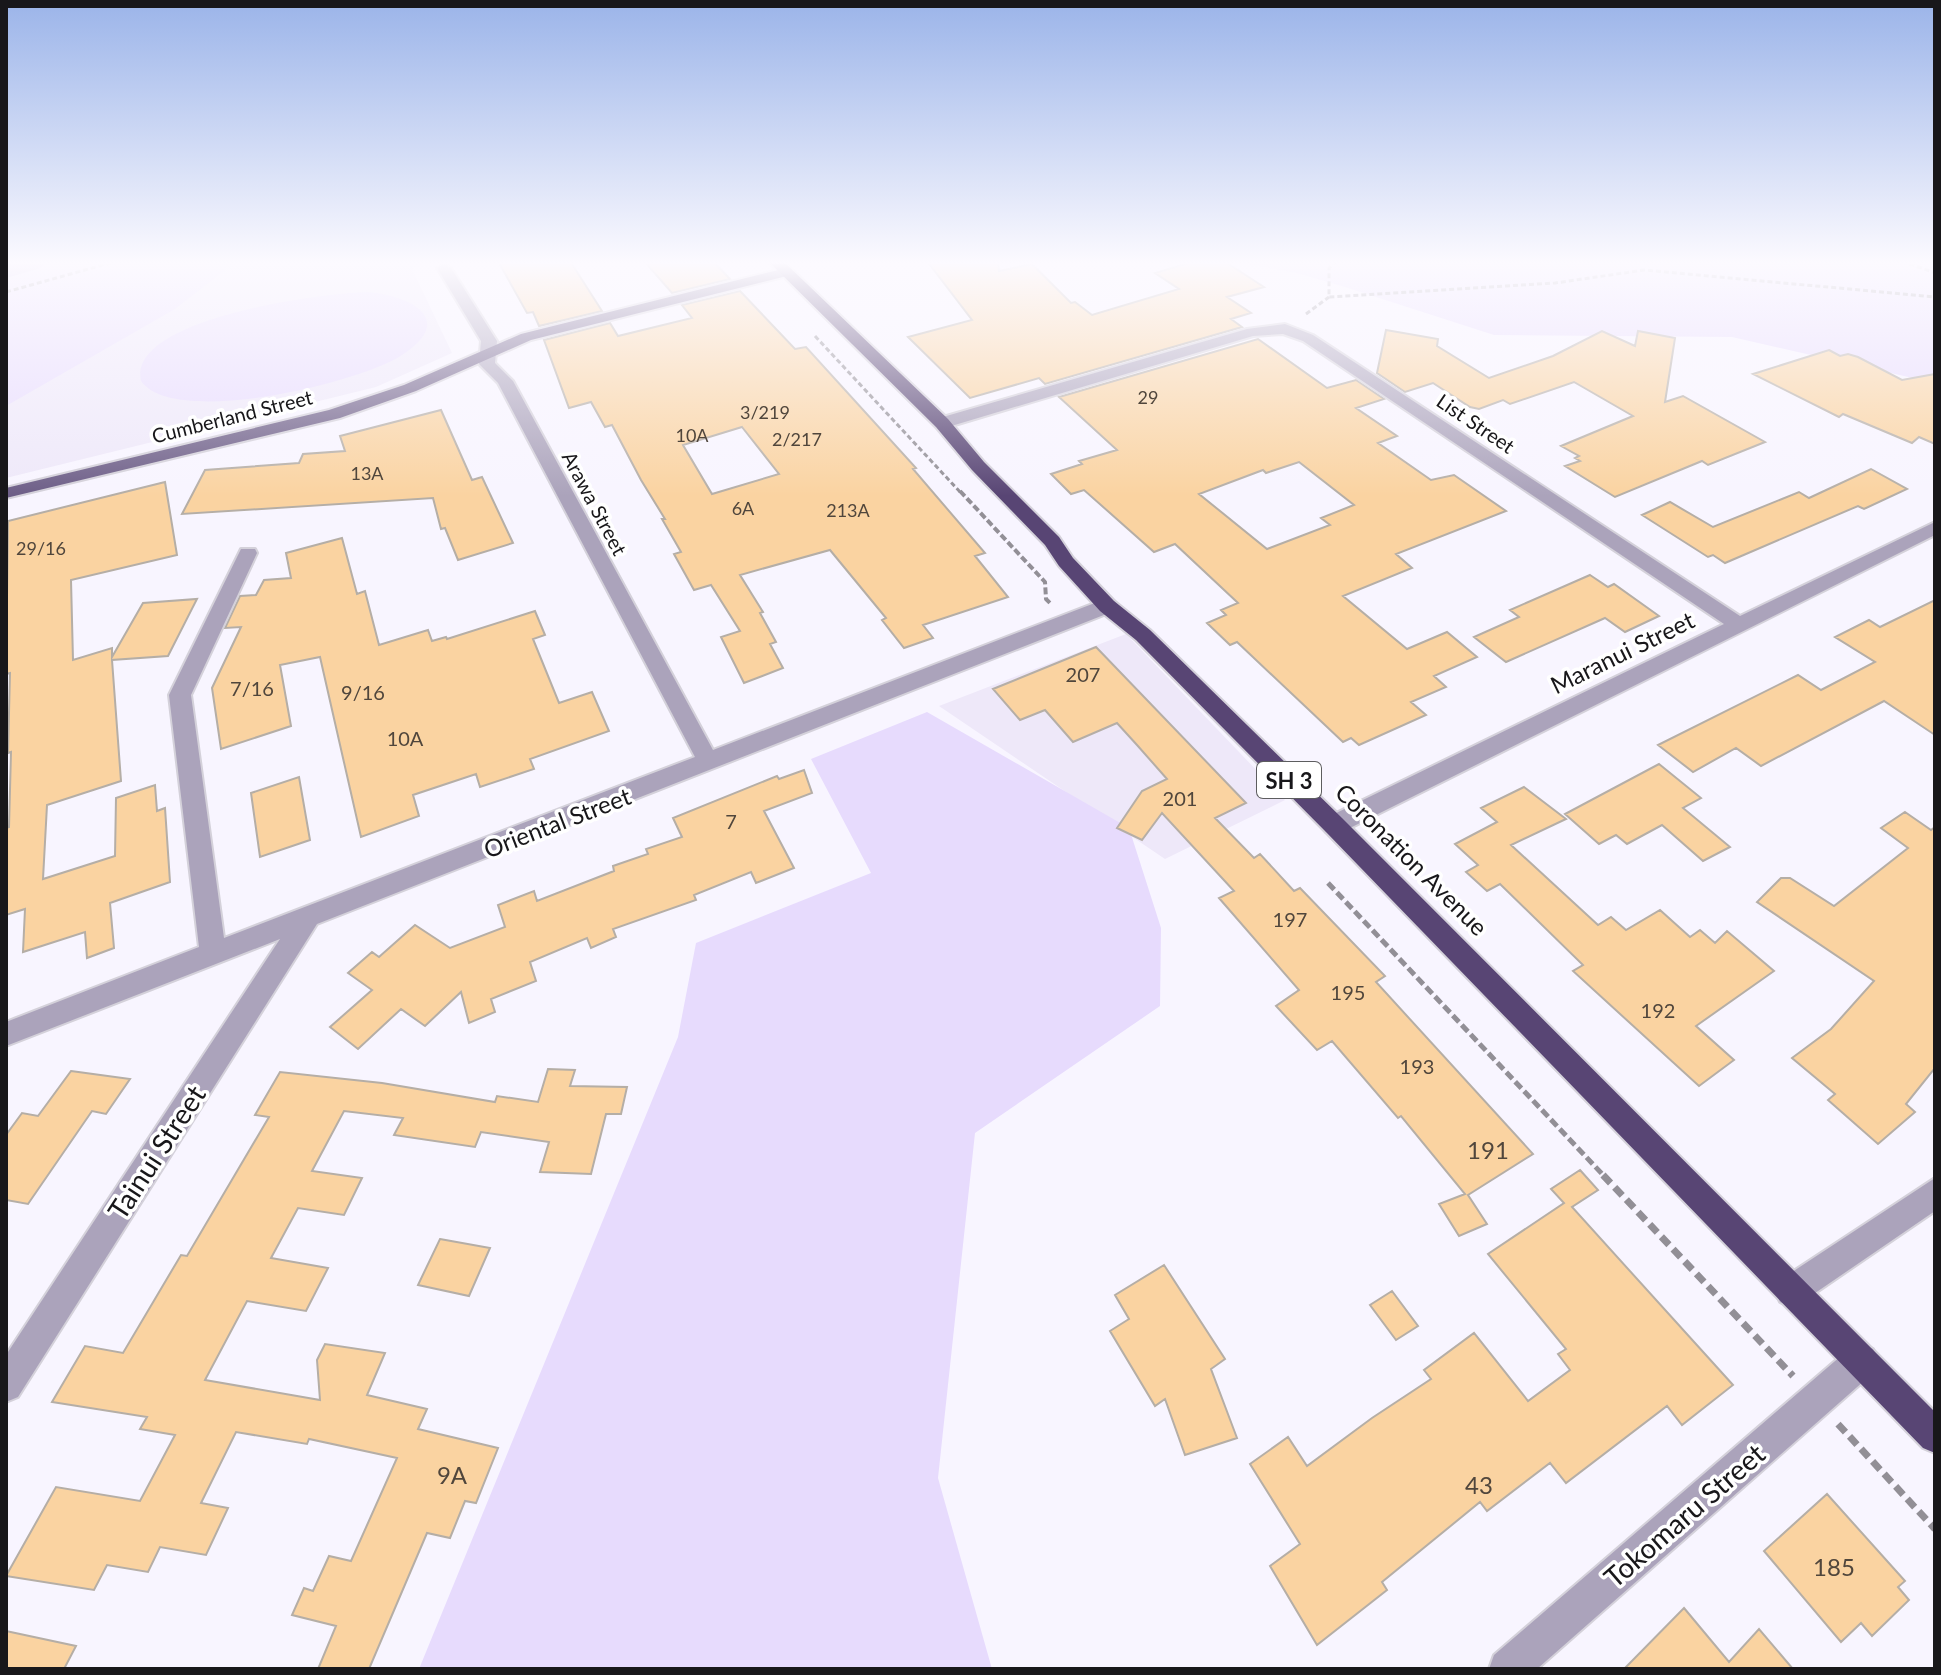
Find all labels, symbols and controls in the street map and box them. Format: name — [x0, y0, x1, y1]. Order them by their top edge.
street label: Cumberland Street — [149, 384, 315, 448]
house number: 29 — [1138, 386, 1158, 408]
street label: List Street — [1433, 388, 1519, 458]
house number: 3/219 — [740, 401, 790, 423]
house number: 10A — [675, 424, 709, 446]
house number: 2/217 — [772, 428, 822, 450]
street label: Arawa Street — [558, 447, 632, 559]
house number: 13A — [350, 462, 384, 484]
house number: 6A — [732, 497, 755, 519]
house number: 213A — [826, 499, 871, 521]
house number: 29/16 — [16, 537, 66, 559]
street label: Maranui Street — [1545, 605, 1699, 699]
house number: 207 — [1066, 662, 1100, 686]
house number: 7/16 — [230, 676, 274, 700]
house number: 9/16 — [341, 680, 385, 704]
house number: 10A — [387, 726, 424, 750]
road number: SH 3 — [1257, 762, 1321, 798]
street label: Coronation Avenue — [1330, 777, 1494, 941]
street label: Oriental Street — [479, 781, 635, 863]
house number: 201 — [1163, 786, 1197, 810]
house number: 7 — [725, 809, 737, 833]
house number: 197 — [1273, 907, 1307, 931]
house number: 195 — [1331, 980, 1365, 1004]
house number: 192 — [1641, 998, 1675, 1022]
house number: 193 — [1400, 1054, 1434, 1078]
street label: Tainui Street — [100, 1079, 212, 1225]
house number: 191 — [1467, 1135, 1509, 1164]
street label: Tokomaru Street — [1597, 1436, 1771, 1594]
house number: 9A — [437, 1460, 468, 1489]
house number: 43 — [1465, 1470, 1493, 1499]
house number: 185 — [1813, 1552, 1855, 1581]

